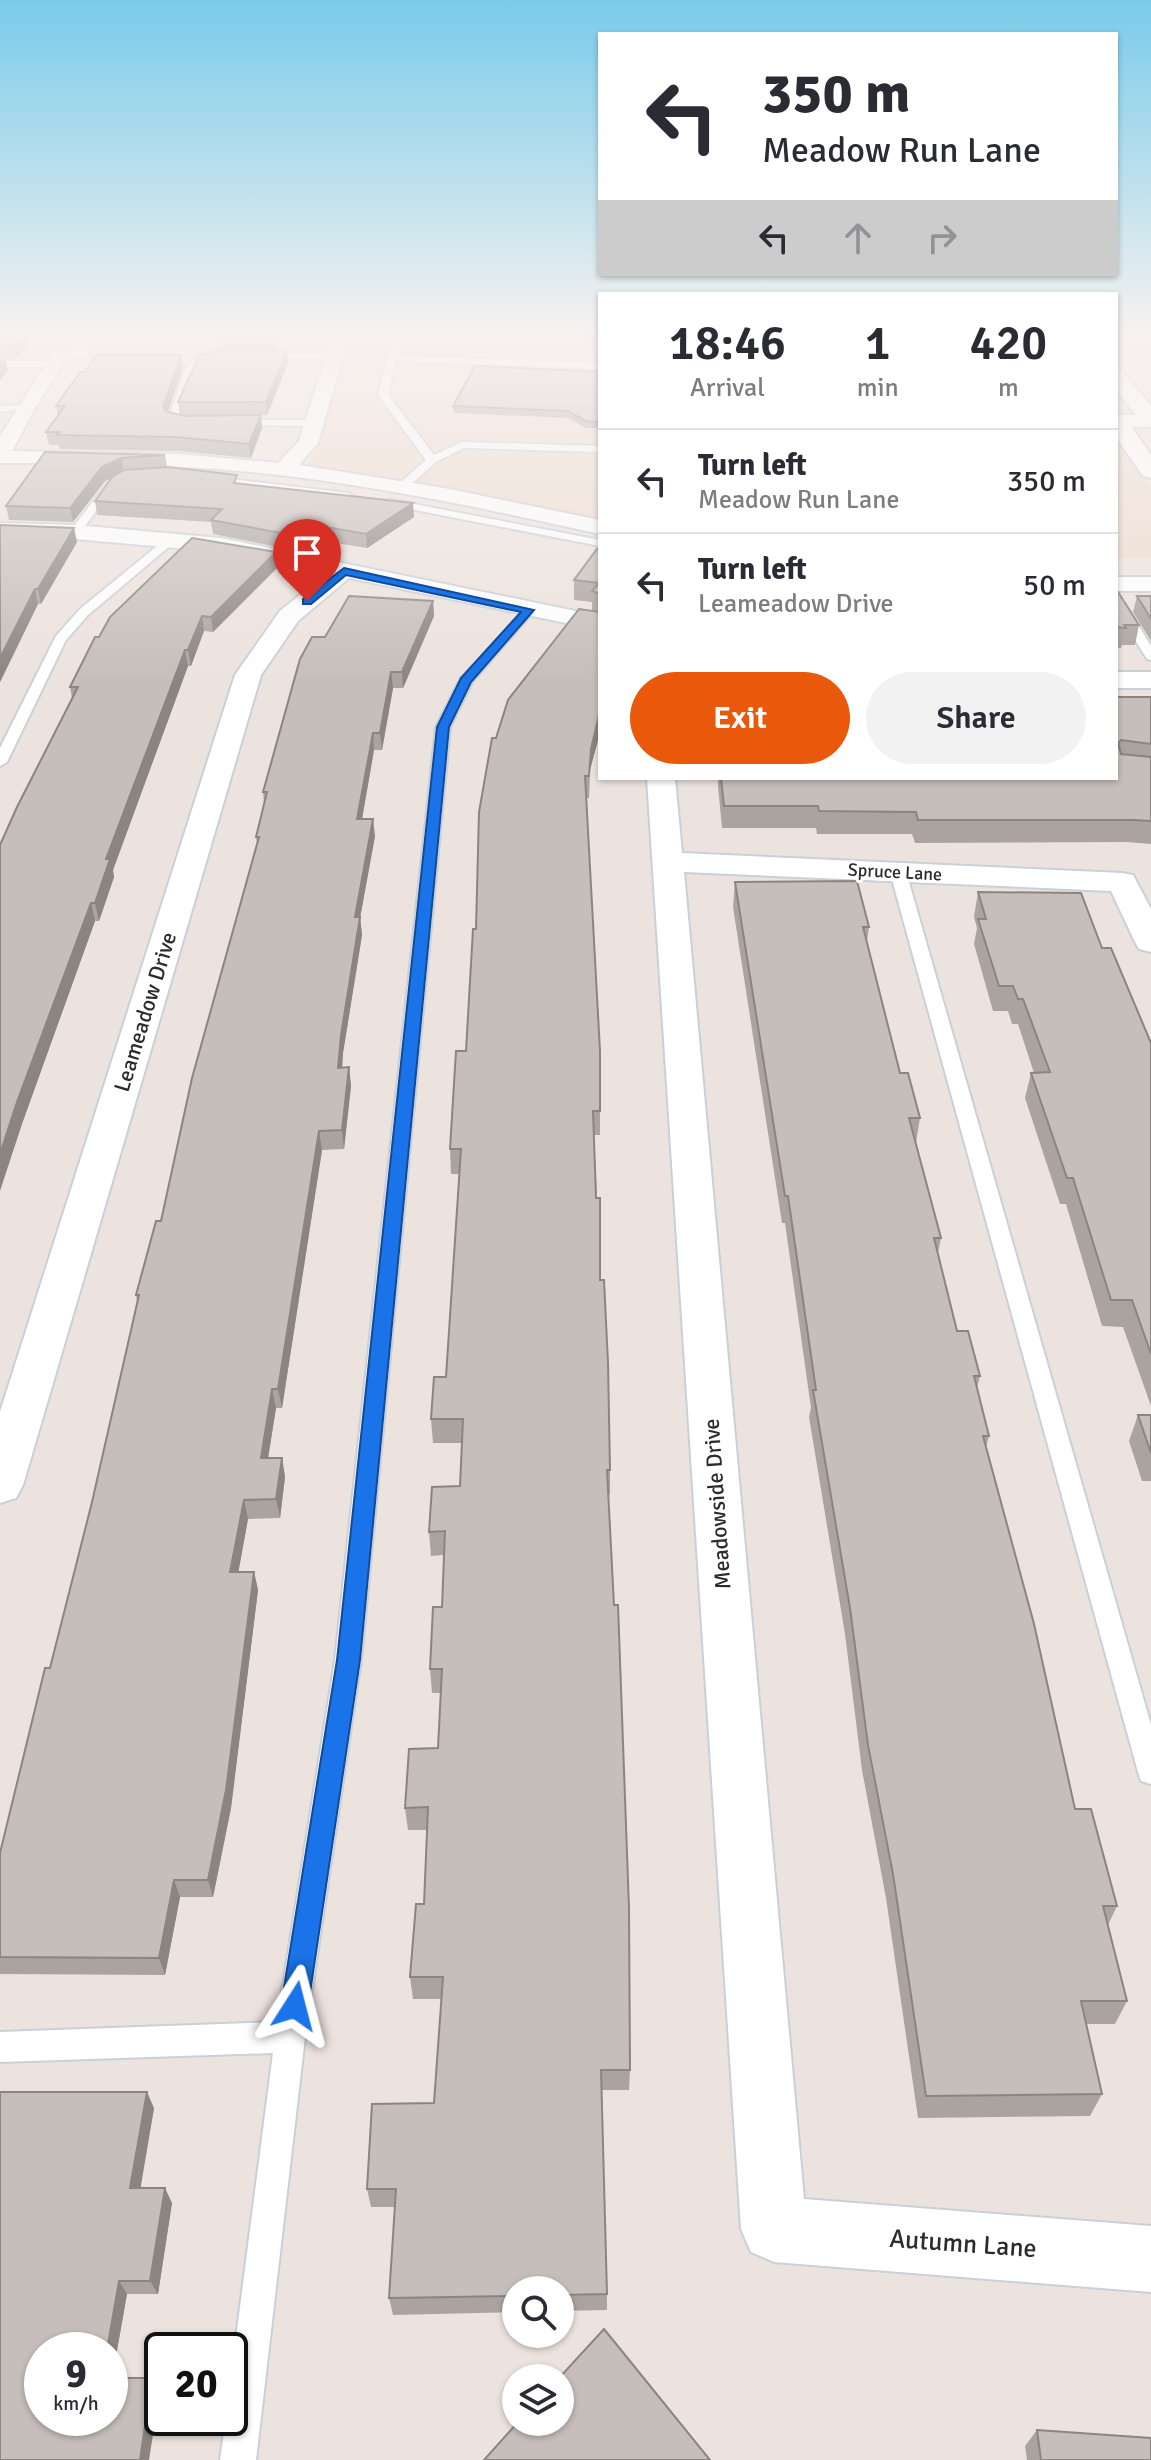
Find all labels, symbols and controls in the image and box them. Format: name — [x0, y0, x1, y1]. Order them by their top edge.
text: 350 m — [762, 59, 910, 128]
icon: left — [630, 64, 734, 168]
text: Meadow Run Lane — [762, 128, 1041, 173]
icon: left — [752, 216, 796, 260]
icon: ahead — [836, 216, 880, 260]
icon: right — [920, 216, 964, 260]
text: 18:46 — [669, 314, 786, 373]
text: 1 — [865, 314, 891, 373]
text: 420 — [969, 314, 1047, 373]
text: Arrival — [690, 372, 765, 404]
text: min — [857, 372, 899, 404]
text: m — [998, 372, 1019, 404]
text: Turn left — [698, 447, 807, 484]
icon: left — [630, 459, 674, 503]
text: 350 m — [1007, 463, 1086, 500]
text: Meadow Run Lane — [698, 484, 900, 516]
pin — [273, 519, 341, 601]
icon: arrive — [285, 531, 329, 575]
text: Turn left — [698, 551, 807, 588]
icon: left — [630, 563, 674, 607]
text: 50 m — [1023, 567, 1086, 604]
text: Leameadow Drive — [698, 588, 894, 620]
button: Exit — [630, 672, 850, 764]
button: Share — [866, 672, 1086, 764]
street label: Spruce Lane — [847, 859, 943, 885]
street label: Leameadow Drive — [108, 929, 182, 1095]
street label: Meadowside Drive — [698, 1418, 736, 1590]
position arrow — [253, 1964, 337, 2048]
street label: Autumn Lane — [888, 2223, 1038, 2265]
map controls — [502, 2276, 574, 2436]
button: search — [502, 2276, 574, 2348]
speed limit sign: 20 — [144, 2332, 248, 2436]
text: 9 — [65, 2349, 87, 2399]
button: layers — [502, 2364, 574, 2436]
text: km/h — [53, 2391, 99, 2416]

